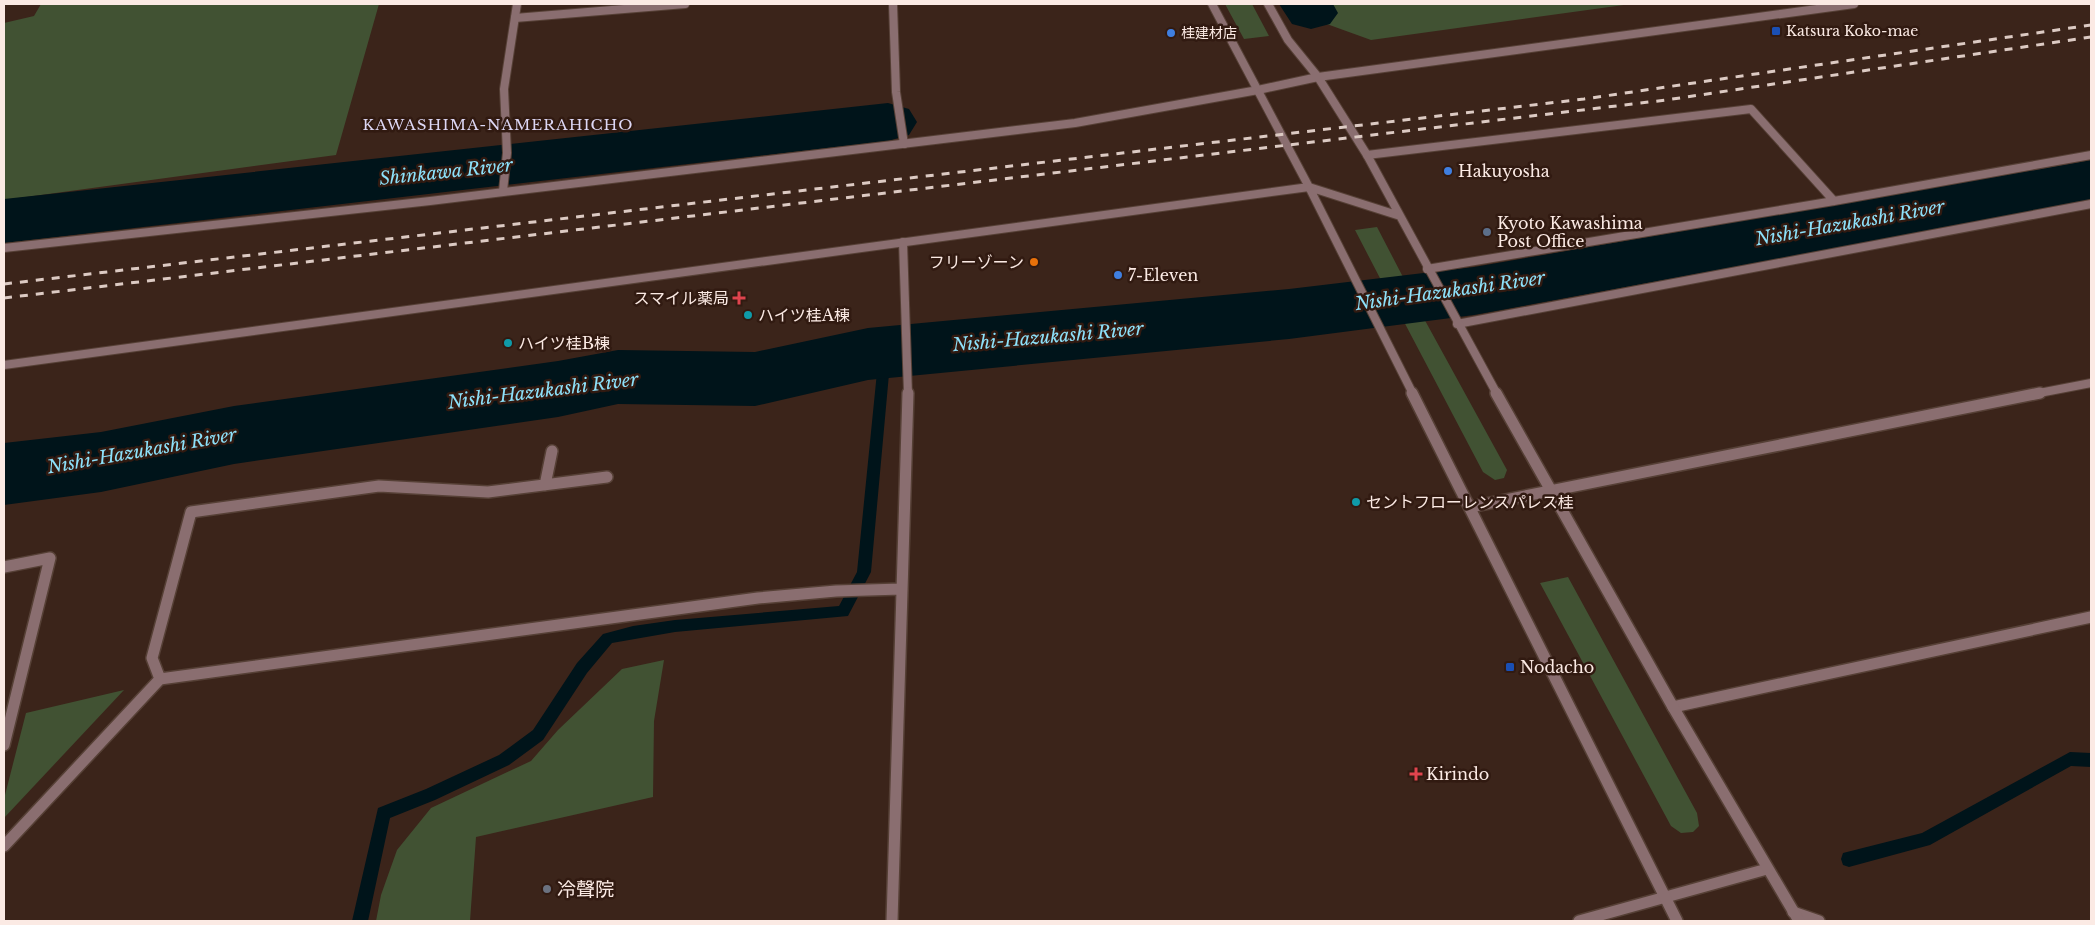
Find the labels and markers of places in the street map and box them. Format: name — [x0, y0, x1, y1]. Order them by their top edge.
place label: Katsura Koko-mae — [1786, 22, 1918, 40]
place label: 桂建材店 — [1181, 24, 1237, 42]
marker: Katsura Koko-mae — [1770, 25, 1782, 37]
marker: 桂建材店 — [1165, 27, 1177, 39]
place label: Hakuyosha — [1458, 161, 1550, 181]
marker: Hakuyosha — [1442, 165, 1454, 177]
place label: Kyoto Kawashima Post Office — [1497, 213, 1643, 251]
marker: Kyoto Kawashima Post Office — [1481, 226, 1493, 238]
place label: フリーゾーン — [929, 252, 1024, 272]
marker: フリーゾーン — [1028, 256, 1040, 268]
place label: 7-Eleven — [1128, 265, 1198, 285]
marker: 7-Eleven — [1112, 269, 1124, 281]
place label: スマイル薬局 — [633, 288, 729, 308]
marker: スマイル薬局 — [733, 292, 745, 304]
place label: ハイツ桂A棟 — [758, 305, 850, 325]
marker: ハイツ桂A棟 — [742, 309, 754, 321]
place label: ハイツ桂B棟 — [518, 333, 610, 353]
marker: ハイツ桂B棟 — [502, 337, 514, 349]
place label: セントフローレンスパレス桂 — [1366, 492, 1574, 512]
marker: セントフローレンスパレス桂 — [1350, 496, 1362, 508]
place label: Nodacho — [1520, 657, 1594, 677]
marker: Nodacho — [1504, 661, 1516, 673]
place label: Kirindo — [1426, 764, 1489, 784]
marker: Kirindo — [1410, 768, 1422, 780]
place label: 冷聲院 — [557, 878, 614, 901]
marker: 冷聲院 — [541, 883, 553, 895]

